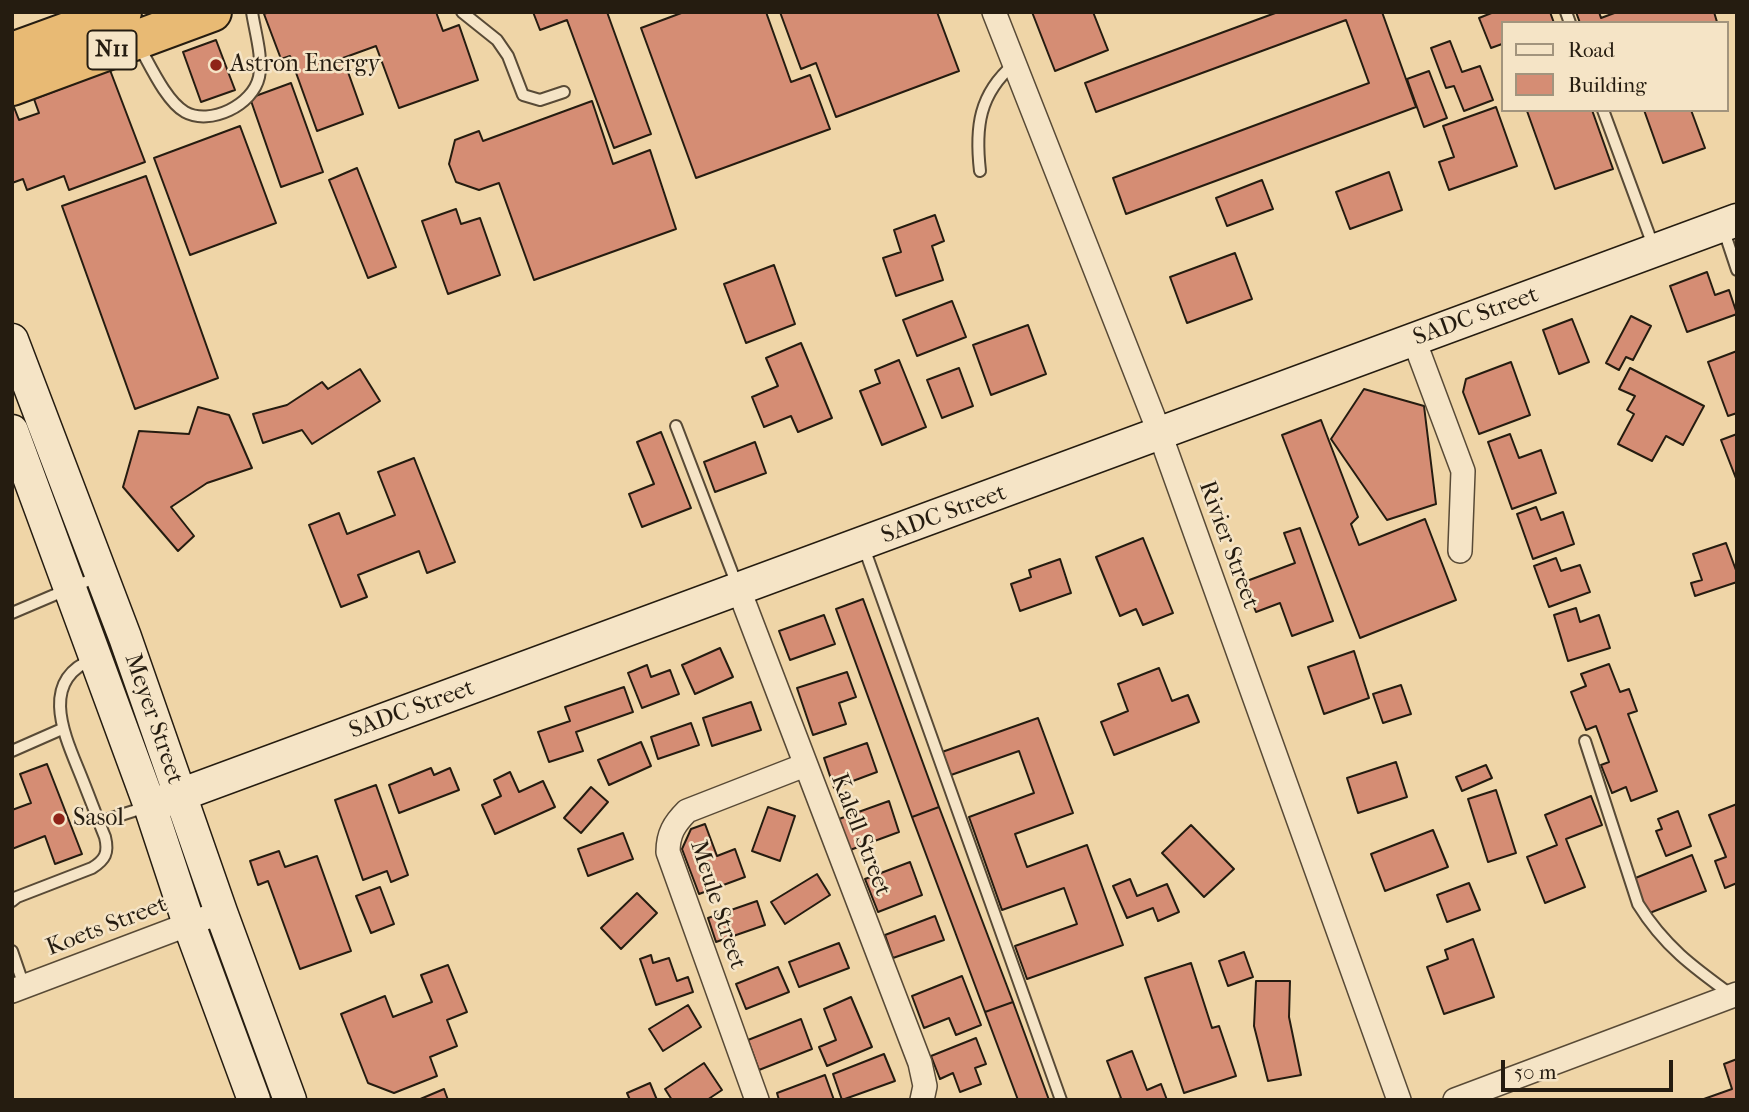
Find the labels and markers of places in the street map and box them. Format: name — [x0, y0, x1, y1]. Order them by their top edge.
place label: Astron Energy — [230, 51, 380, 79]
marker: Astron Energy — [208, 57, 224, 73]
place label: Sasol — [73, 805, 124, 833]
marker: Sasol — [51, 811, 67, 827]

